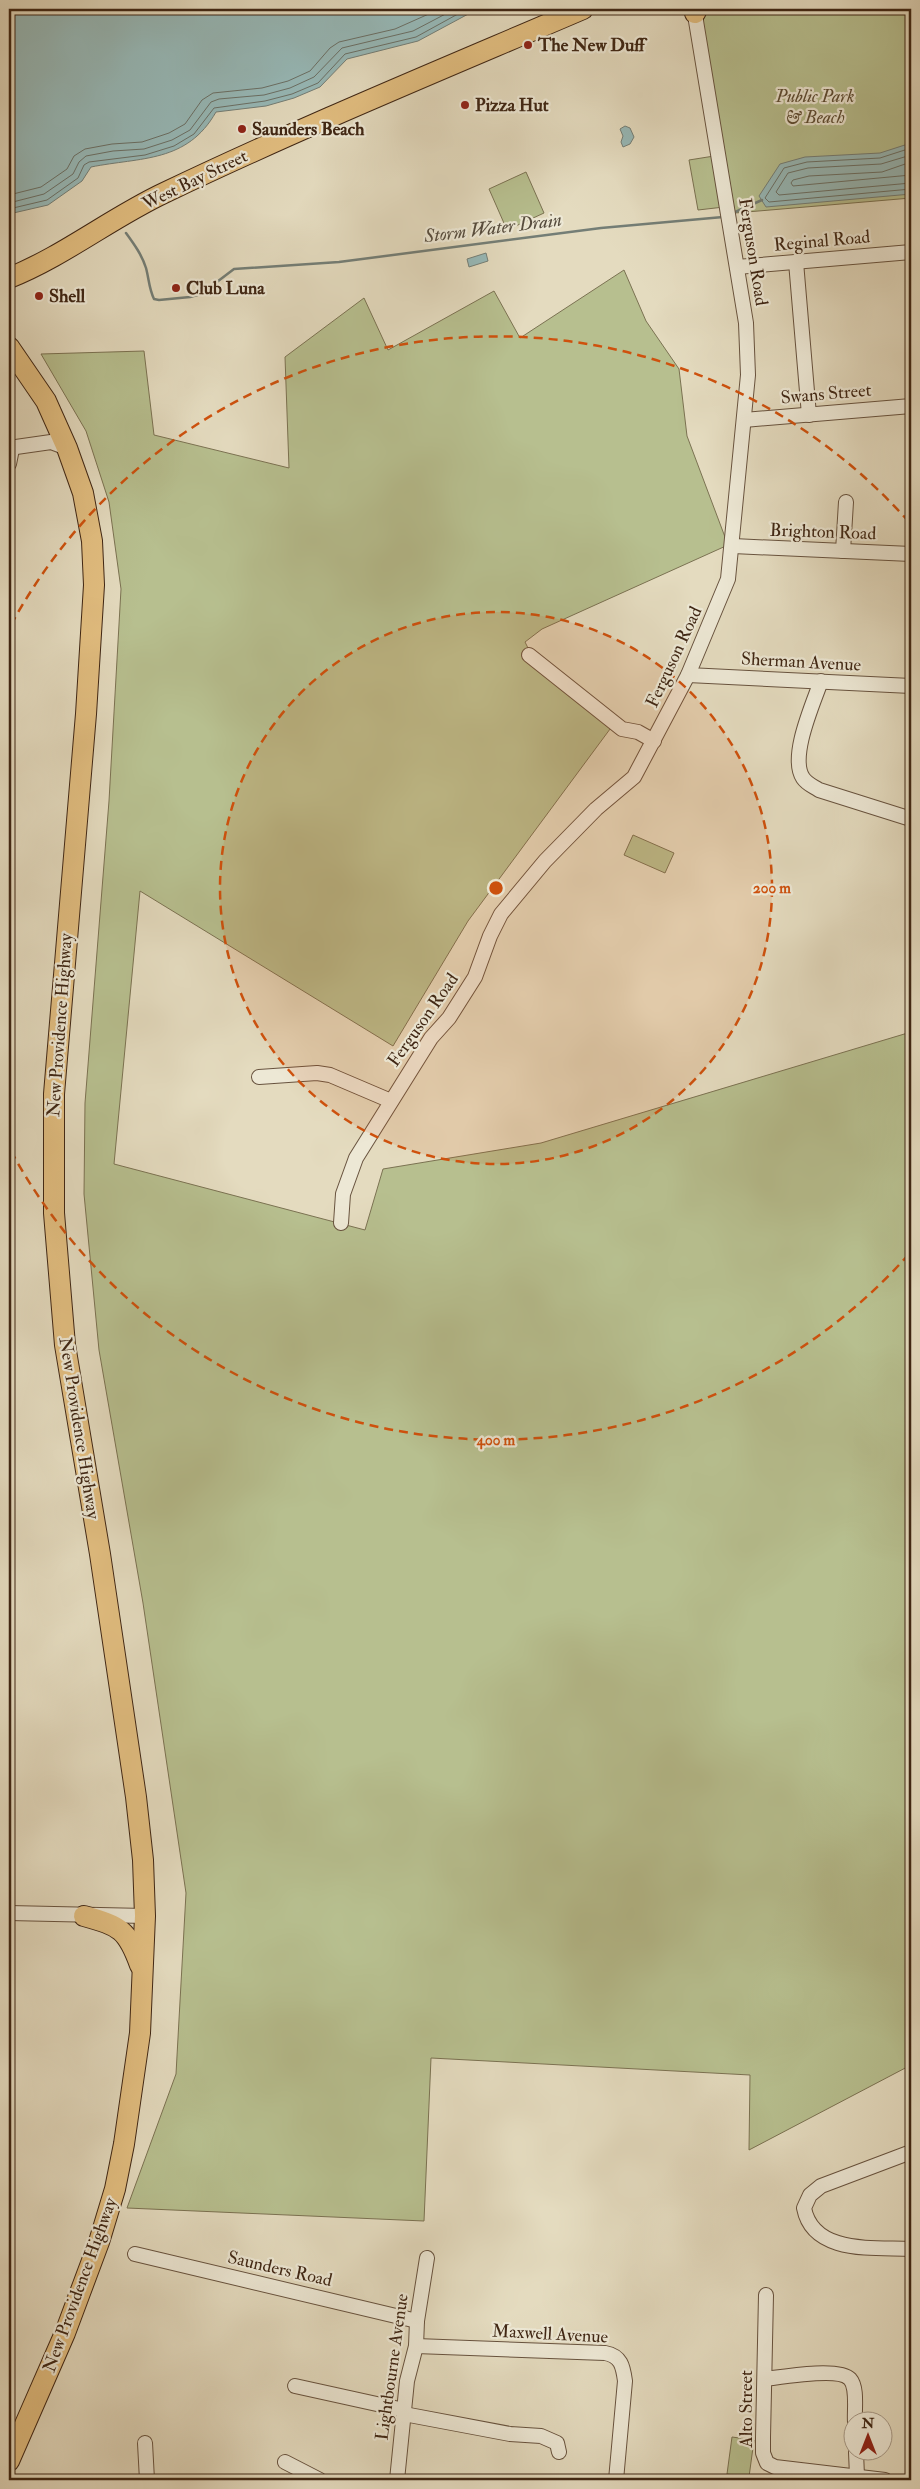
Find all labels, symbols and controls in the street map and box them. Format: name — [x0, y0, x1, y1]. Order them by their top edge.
place label: The New Duff — [537, 34, 648, 57]
marker: The New Duff — [522, 39, 534, 51]
park label: Public Park & Beach — [775, 85, 854, 129]
place label: Pizza Hut — [475, 94, 549, 117]
marker: Pizza Hut — [459, 99, 471, 111]
place label: Saunders Beach — [252, 118, 365, 141]
marker: Saunders Beach — [236, 123, 248, 135]
street label: West Bay Street — [138, 145, 251, 216]
street label: Ferguson Road — [733, 196, 773, 308]
water label: Storm Water Drain — [422, 208, 563, 248]
street label: Reginal Road — [773, 225, 871, 257]
place label: Club Luna — [186, 277, 265, 300]
marker: Club Luna — [170, 282, 182, 294]
place label: Shell — [49, 285, 86, 308]
marker: Shell — [33, 290, 45, 302]
street label: Swans Street — [780, 379, 872, 409]
street label: Brighton Road — [769, 519, 877, 545]
street label: Ferguson Road — [641, 603, 707, 711]
street label: Sherman Avenue — [740, 647, 862, 677]
centre of rings — [487, 879, 505, 897]
text: 200 m — [753, 879, 791, 898]
street label: New Providence Highway — [42, 931, 78, 1118]
street label: Ferguson Road — [382, 969, 464, 1071]
street label: New Providence Highway — [53, 1335, 105, 1522]
text: 400 m — [476, 1431, 515, 1450]
street label: New Providence Highway — [38, 2194, 123, 2375]
street label: Saunders Road — [225, 2246, 335, 2292]
street label: Lightbourne Avenue — [370, 2292, 414, 2442]
street label: Maxwell Avenue — [491, 2319, 609, 2349]
street label: Alto Street — [735, 2370, 758, 2449]
north arrow — [842, 2412, 892, 2462]
text: N — [861, 2415, 875, 2432]

